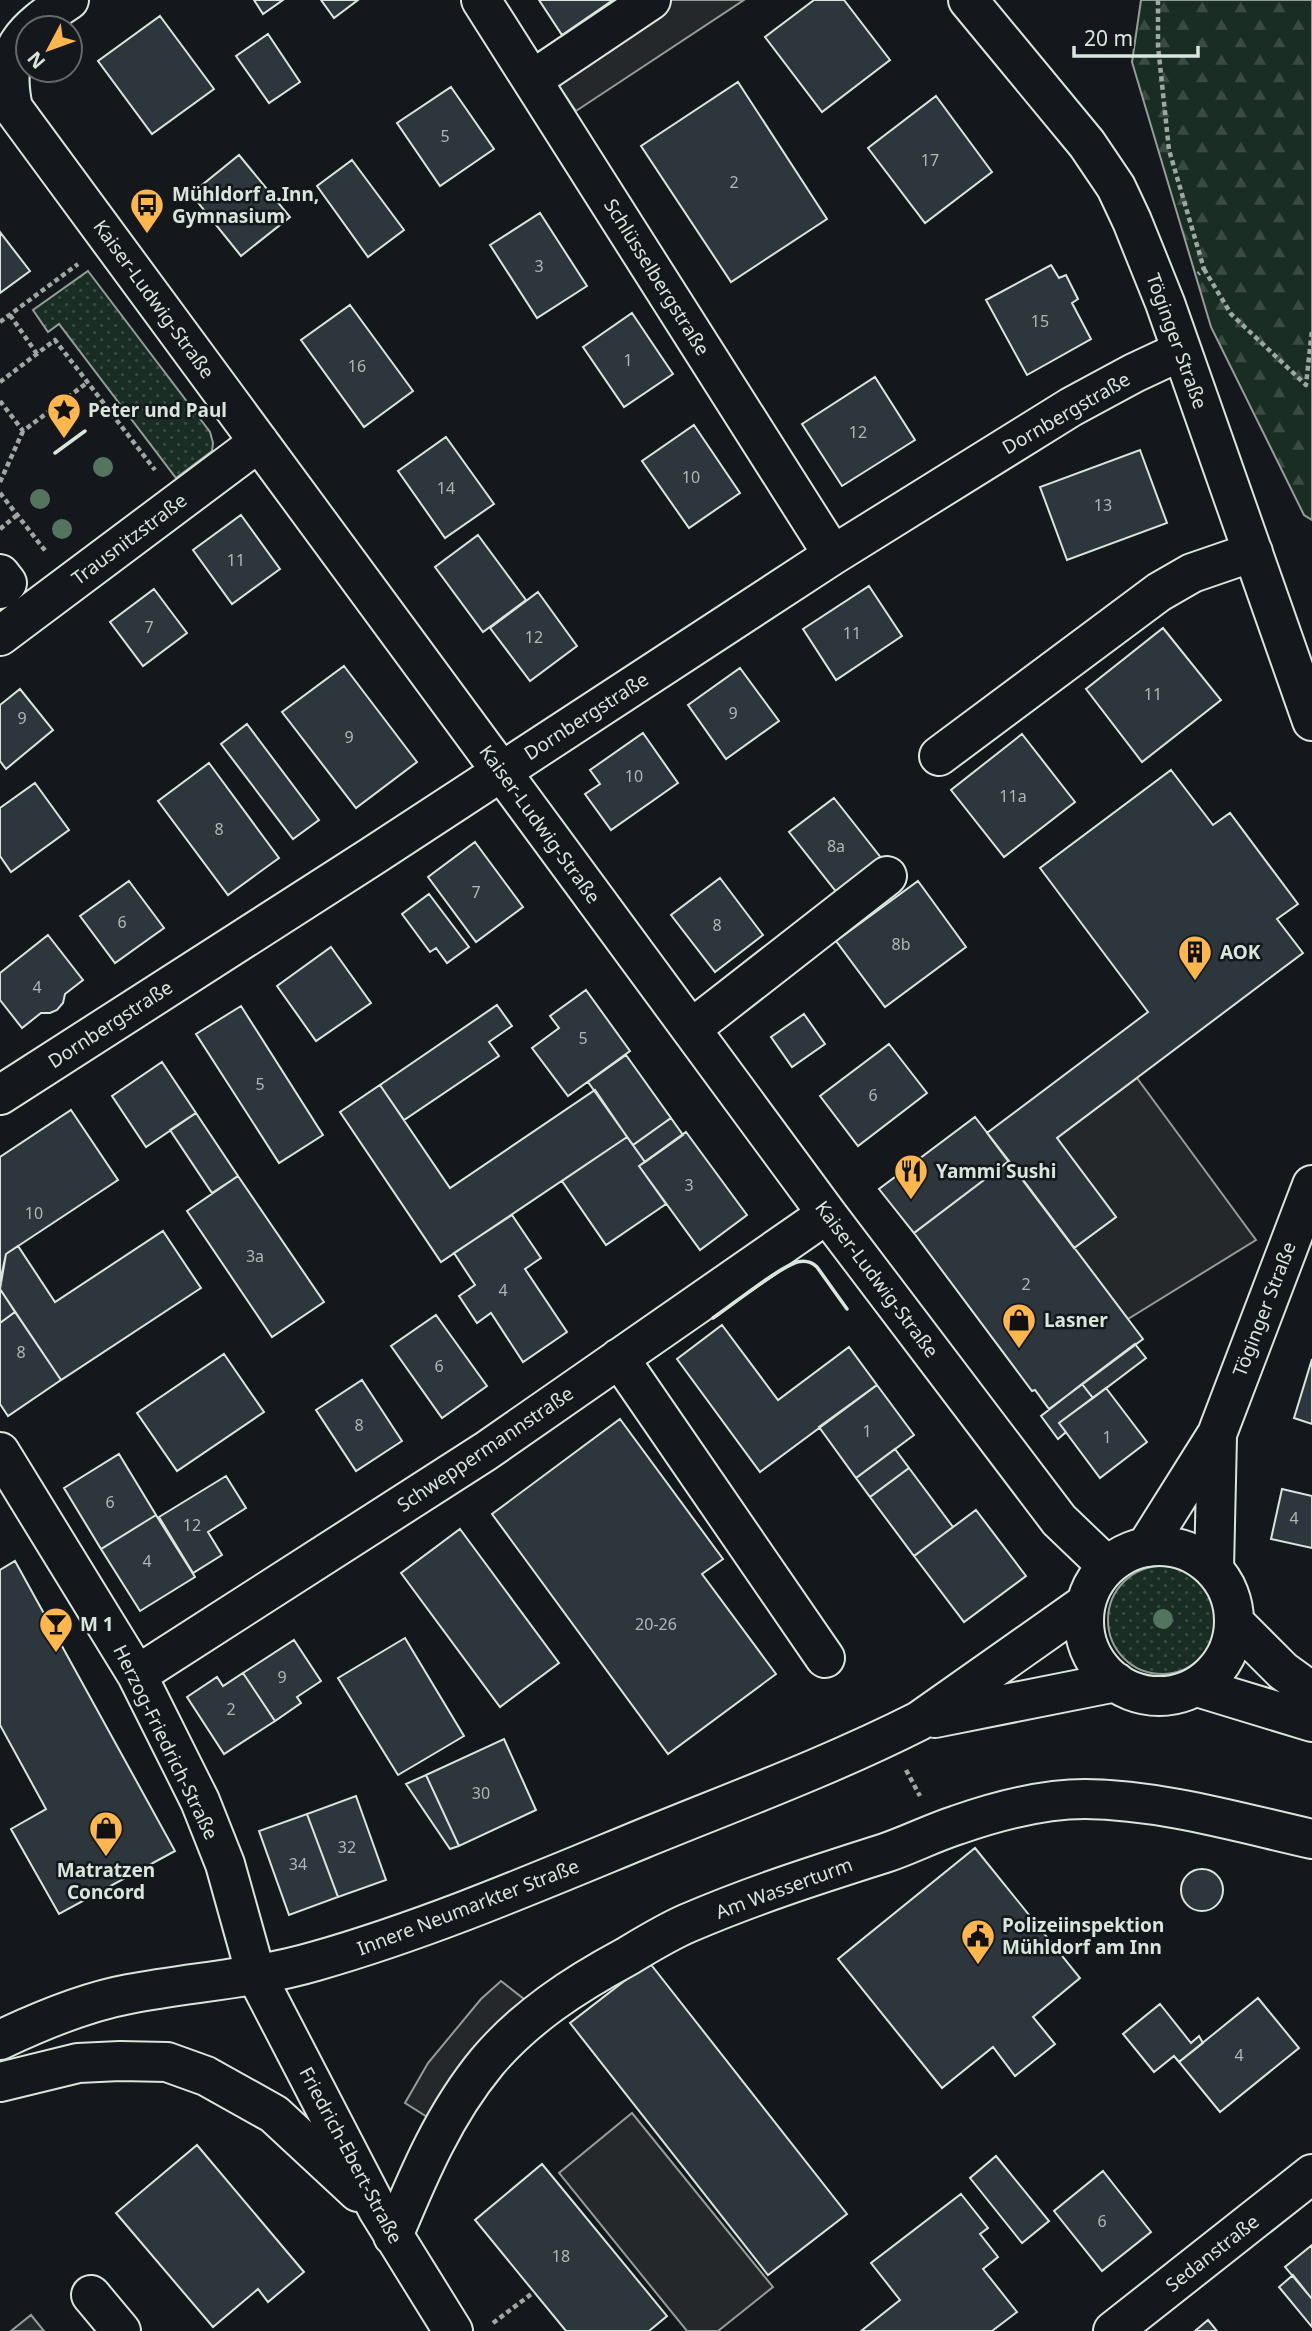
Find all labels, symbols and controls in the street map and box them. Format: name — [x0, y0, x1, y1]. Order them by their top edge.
north arrow — [14, 14, 84, 84]
scale bar — [1074, 14, 1198, 58]
text: 20 m — [1084, 24, 1133, 52]
text: N — [21, 46, 51, 75]
house number: 5 — [440, 125, 450, 147]
house number: 17 — [921, 149, 939, 171]
house number: 2 — [729, 171, 739, 193]
place label: Mühldorf a.Inn, Gymnasium — [172, 181, 319, 229]
bus stop icon: Mühldorf a.Inn, Gymnasium — [128, 186, 166, 235]
street label: Schlüsselbergstraße — [598, 194, 716, 360]
street label: Kaiser-Ludwig-Straße — [88, 214, 220, 384]
house number: 3 — [534, 255, 544, 277]
street label: Töginger Straße — [1140, 270, 1214, 412]
house number: 15 — [1031, 310, 1049, 332]
house number: 1 — [623, 349, 633, 371]
house number: 16 — [348, 355, 366, 377]
street label: Dornbergstraße — [997, 366, 1135, 460]
place icon: Peter und Paul — [45, 391, 83, 440]
place label: Peter und Paul — [88, 397, 227, 423]
house number: 12 — [849, 421, 867, 443]
house number: 10 — [682, 466, 700, 488]
house number: 14 — [437, 477, 455, 499]
street label: Trausnitzstraße — [66, 487, 192, 591]
house number: 13 — [1094, 494, 1112, 516]
house number: 11 — [227, 549, 245, 571]
house number: 7 — [144, 616, 154, 638]
house number: 11 — [843, 622, 861, 644]
house number: 12 — [525, 626, 543, 648]
street label: Dornbergstraße — [519, 666, 653, 766]
house number: 11 — [1144, 683, 1162, 705]
house number: 9 — [728, 702, 738, 724]
house number: 9 — [17, 707, 27, 729]
house number: 9 — [344, 726, 354, 748]
street label: Kaiser-Ludwig-Straße — [474, 739, 606, 909]
house number: 10 — [625, 765, 643, 787]
house number: 11a — [999, 785, 1027, 807]
house number: 8 — [214, 818, 224, 840]
house number: 8a — [827, 835, 845, 857]
house number: 7 — [471, 881, 481, 903]
house number: 6 — [117, 911, 127, 933]
house number: 8 — [712, 914, 722, 936]
house number: 8b — [892, 933, 911, 955]
building icon: AOK — [1176, 933, 1214, 982]
place label: AOK — [1220, 939, 1261, 965]
street label: Dornbergstraße — [43, 974, 177, 1074]
house number: 4 — [32, 976, 42, 998]
house number: 5 — [578, 1027, 588, 1049]
house number: 5 — [255, 1073, 265, 1095]
house number: 6 — [868, 1084, 878, 1106]
restaurant icon: Yammi Sushi — [892, 1152, 930, 1201]
place label: Yammi Sushi — [936, 1158, 1056, 1184]
house number: 3 — [684, 1174, 694, 1196]
street label: Kaiser-Ludwig-Straße — [809, 1195, 945, 1363]
house number: 10 — [25, 1202, 43, 1224]
street label: Töginger Straße — [1226, 1238, 1302, 1380]
house number: 3a — [246, 1245, 264, 1267]
house number: 2 — [1021, 1273, 1031, 1295]
house number: 4 — [498, 1279, 508, 1301]
shop icon: Lasner — [1000, 1301, 1038, 1350]
place label: Lasner — [1044, 1307, 1108, 1333]
house number: 8 — [16, 1341, 26, 1363]
house number: 6 — [434, 1355, 444, 1377]
street label: Schweppermannstraße — [392, 1380, 578, 1518]
house number: 8 — [354, 1414, 364, 1436]
house number: 1 — [862, 1420, 872, 1442]
house number: 1 — [1102, 1426, 1112, 1448]
house number: 6 — [105, 1491, 115, 1513]
house number: 4 — [1289, 1507, 1299, 1529]
house number: 12 — [183, 1514, 201, 1536]
house number: 4 — [142, 1550, 152, 1572]
bar icon: M 1 — [37, 1605, 75, 1654]
place label: M 1 — [80, 1611, 114, 1637]
house number: 20-26 — [635, 1613, 677, 1635]
street label: Herzog-Friedrich-Straße — [107, 1640, 225, 1844]
house number: 9 — [277, 1666, 287, 1688]
house number: 2 — [226, 1698, 236, 1720]
house number: 30 — [472, 1782, 490, 1804]
shop icon: Matratzen Concord — [87, 1809, 125, 1858]
house number: 32 — [338, 1836, 356, 1858]
street label: Am Wasserturm — [712, 1851, 856, 1925]
house number: 34 — [289, 1853, 307, 1875]
street label: Innere Neumarkter Straße — [353, 1853, 583, 1961]
place label: Matratzen Concord — [57, 1857, 155, 1905]
place label: Polizeiinspektion Mühldorf am Inn — [1002, 1912, 1164, 1960]
public building icon: Polizeiinspektion Mühldorf am Inn — [959, 1917, 997, 1966]
house number: 4 — [1234, 2044, 1244, 2066]
street label: Friedrich-Ebert-Straße — [293, 2062, 409, 2248]
street label: Sedanstraße — [1160, 2208, 1264, 2298]
house number: 6 — [1097, 2210, 1107, 2232]
house number: 18 — [552, 2245, 570, 2267]

